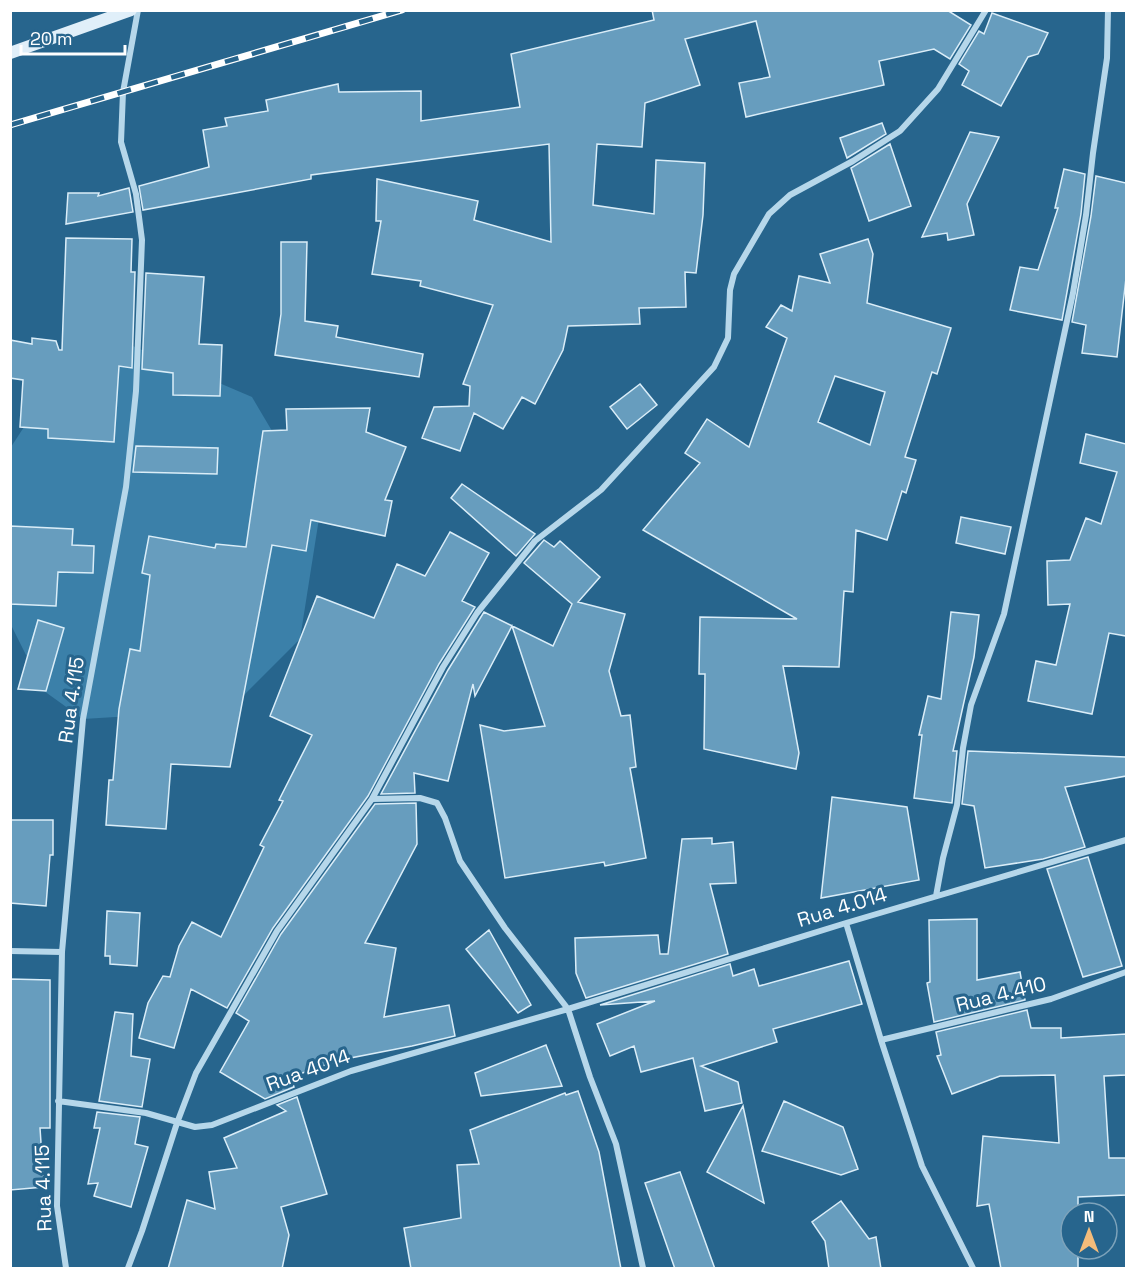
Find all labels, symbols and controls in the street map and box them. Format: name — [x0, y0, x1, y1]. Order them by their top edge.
scale bar — [21, 18, 124, 56]
text: 20 m — [30, 27, 73, 50]
street label: Rua 4.115 — [52, 655, 90, 745]
street label: Rua 4.014 — [794, 881, 890, 933]
street label: Rua 4.410 — [953, 970, 1049, 1018]
street label: Rua 4014 — [262, 1043, 354, 1097]
street label: Rua 4.115 — [28, 1144, 58, 1232]
north arrow — [1059, 1201, 1119, 1261]
text: N — [1084, 1206, 1094, 1227]

